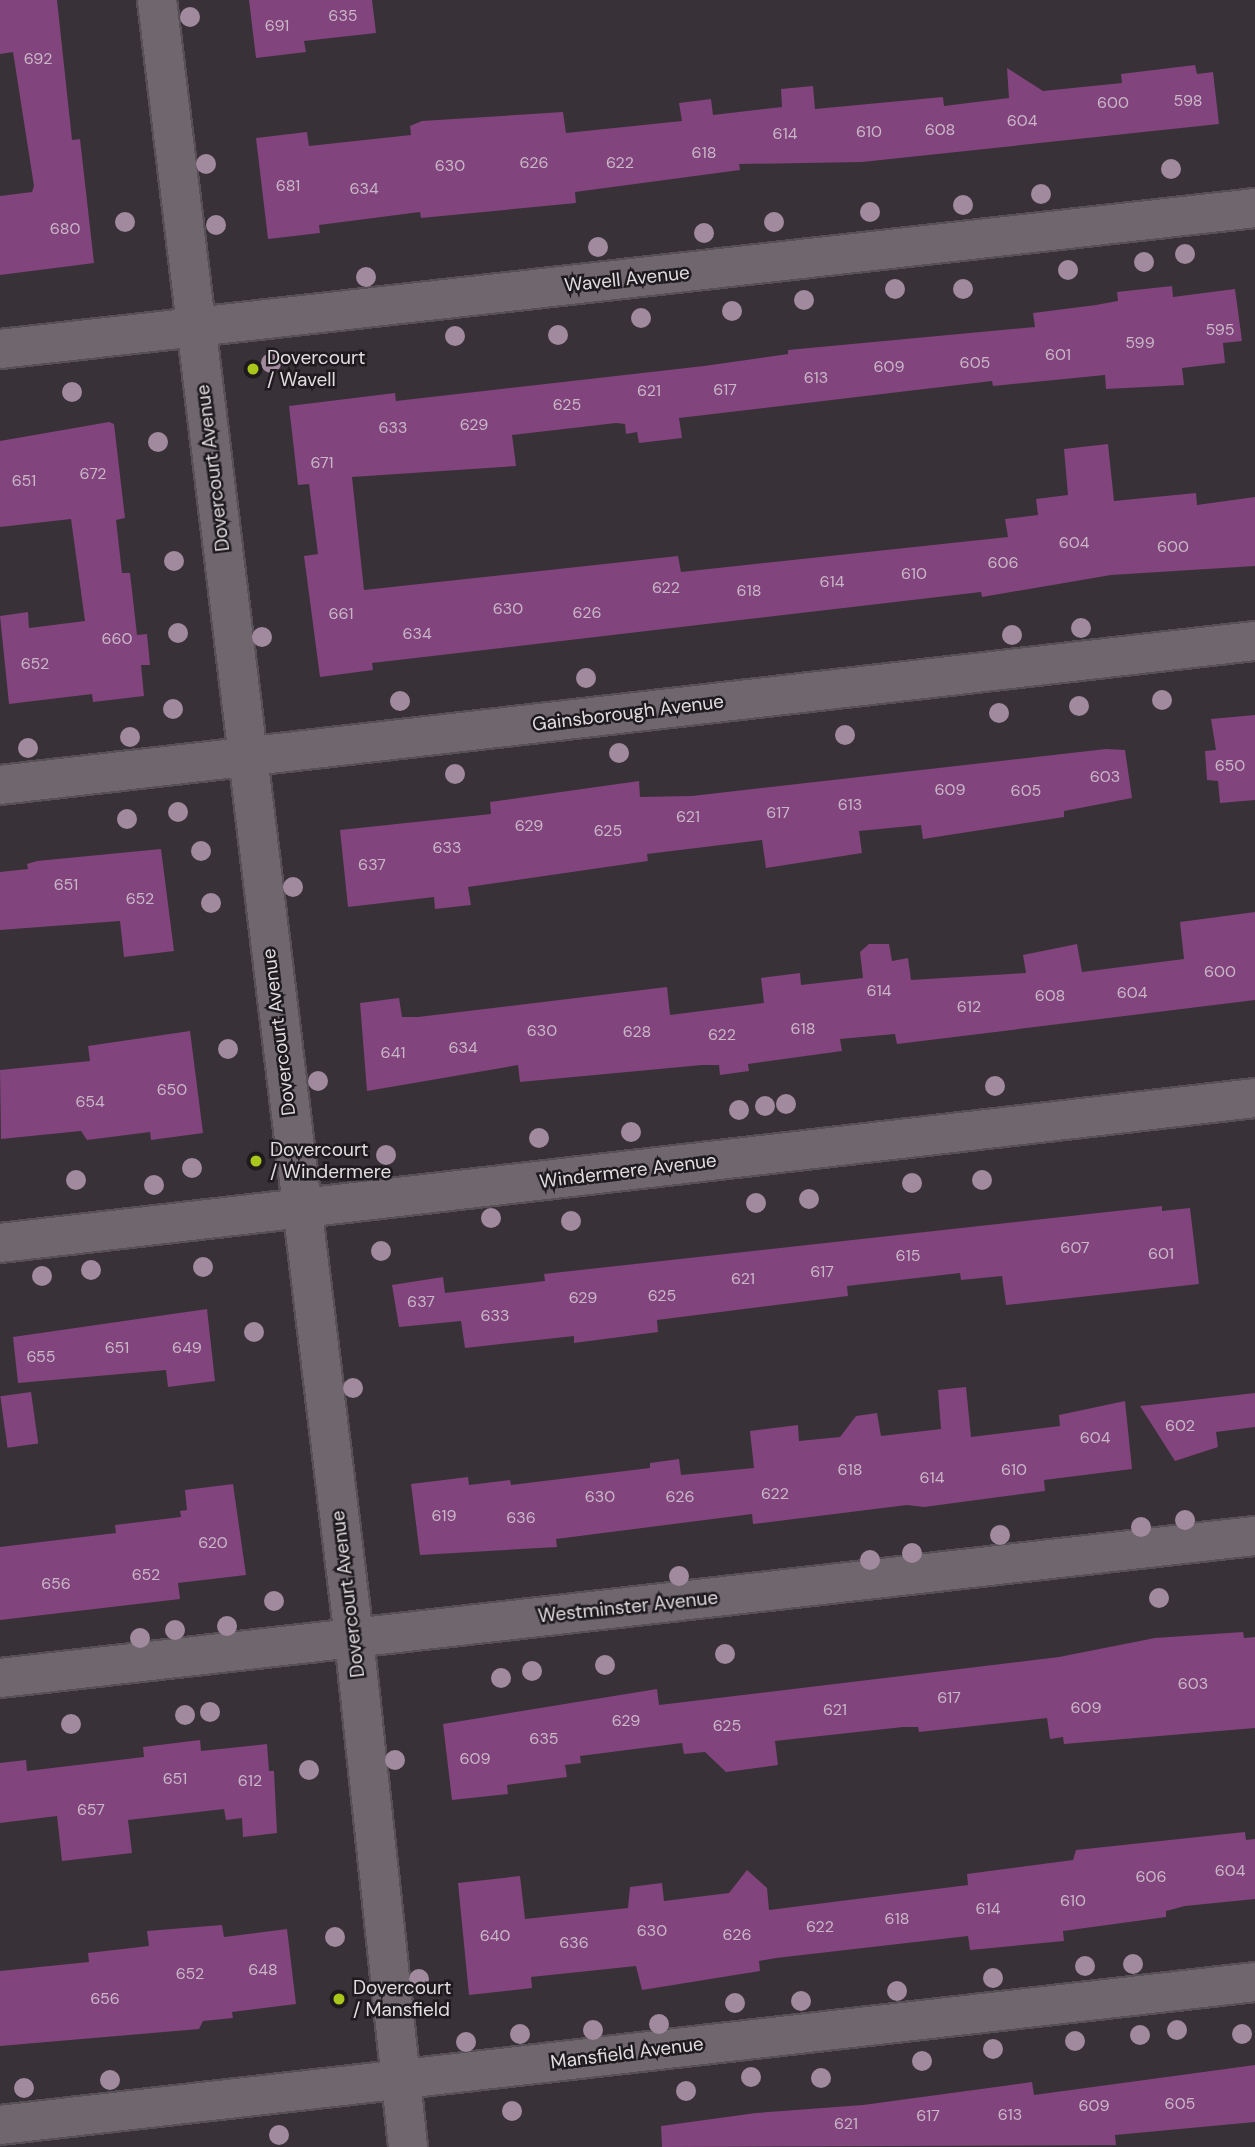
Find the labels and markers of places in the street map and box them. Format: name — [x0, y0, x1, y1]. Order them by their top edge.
place label: Dovercourt / Wavell — [267, 347, 365, 391]
marker: Dovercourt / Wavell — [245, 361, 261, 377]
place label: Dovercourt / Windermere — [270, 1139, 391, 1183]
marker: Dovercourt / Windermere — [248, 1153, 264, 1169]
place label: Dovercourt / Mansfield — [353, 1977, 451, 2021]
marker: Dovercourt / Mansfield — [331, 1991, 347, 2007]

